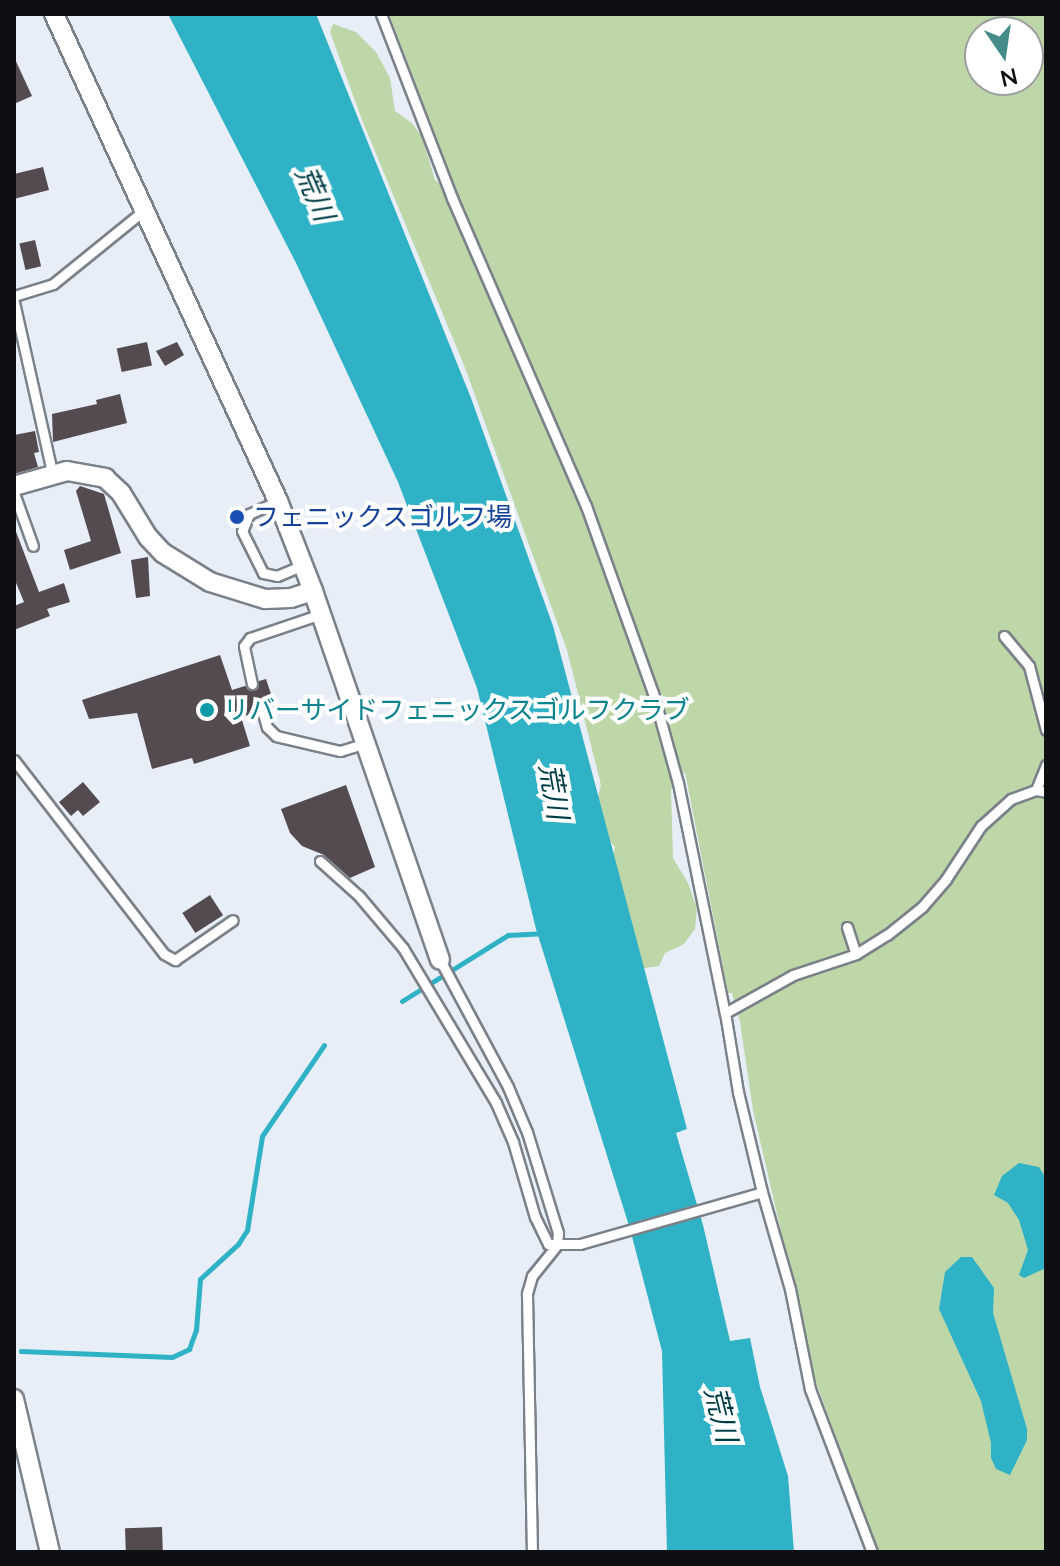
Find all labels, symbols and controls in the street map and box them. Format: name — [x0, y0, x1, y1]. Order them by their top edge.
north arrow — [964, 16, 1044, 96]
text: N — [998, 63, 1020, 93]
water label: 荒川 — [290, 161, 342, 225]
place label: フェニックスゴルフ場 — [253, 501, 513, 533]
marker: フェニックスゴルフ場 — [228, 508, 246, 526]
place label: リバーサイドフェニックスゴルフクラブ — [223, 694, 691, 726]
marker: リバーサイドフェニックスゴルフクラブ — [198, 701, 216, 719]
water label: 荒川 — [534, 761, 576, 821]
water label: 荒川 — [699, 1383, 745, 1445]

